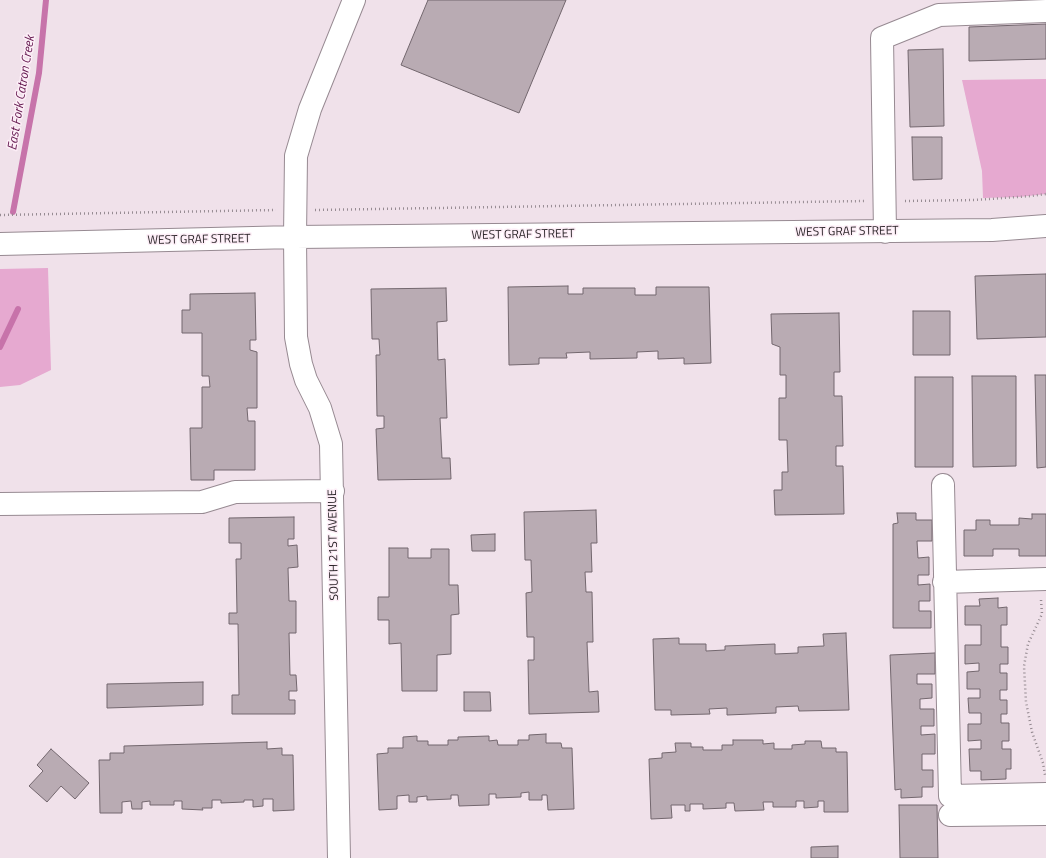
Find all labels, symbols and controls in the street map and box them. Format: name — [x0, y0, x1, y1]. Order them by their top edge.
water label: East Fork Catron Creek — [5, 35, 39, 151]
street label: WEST GRAF STREET — [795, 224, 899, 240]
street label: WEST GRAF STREET — [471, 227, 575, 243]
street label: WEST GRAF STREET — [147, 232, 251, 248]
street label: SOUTH 21ST AVENUE — [326, 489, 342, 601]

